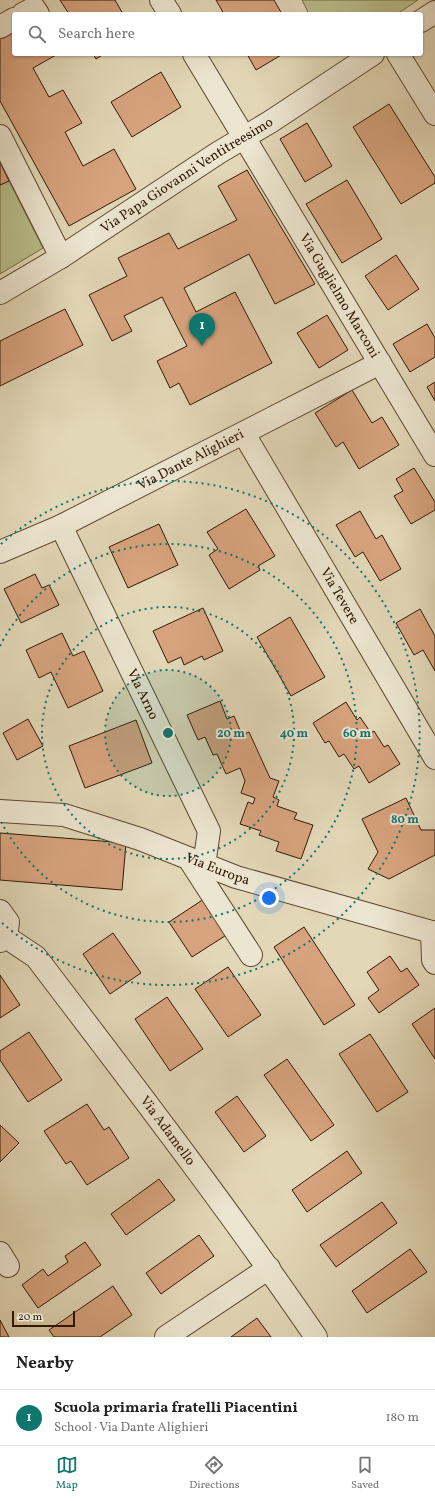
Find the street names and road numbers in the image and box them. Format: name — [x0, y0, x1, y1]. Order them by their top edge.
street label: Via Papa Giovanni Ventitreesimo — [97, 113, 277, 238]
street label: Via Guglielmo Marconi — [294, 230, 384, 362]
street label: Via Dante Alighieri — [134, 425, 247, 495]
street label: Via Tevere — [315, 564, 364, 628]
street label: Via Arno — [122, 666, 163, 723]
street label: Via Europa — [182, 848, 252, 890]
street label: Via Adamello — [135, 1092, 200, 1169]

